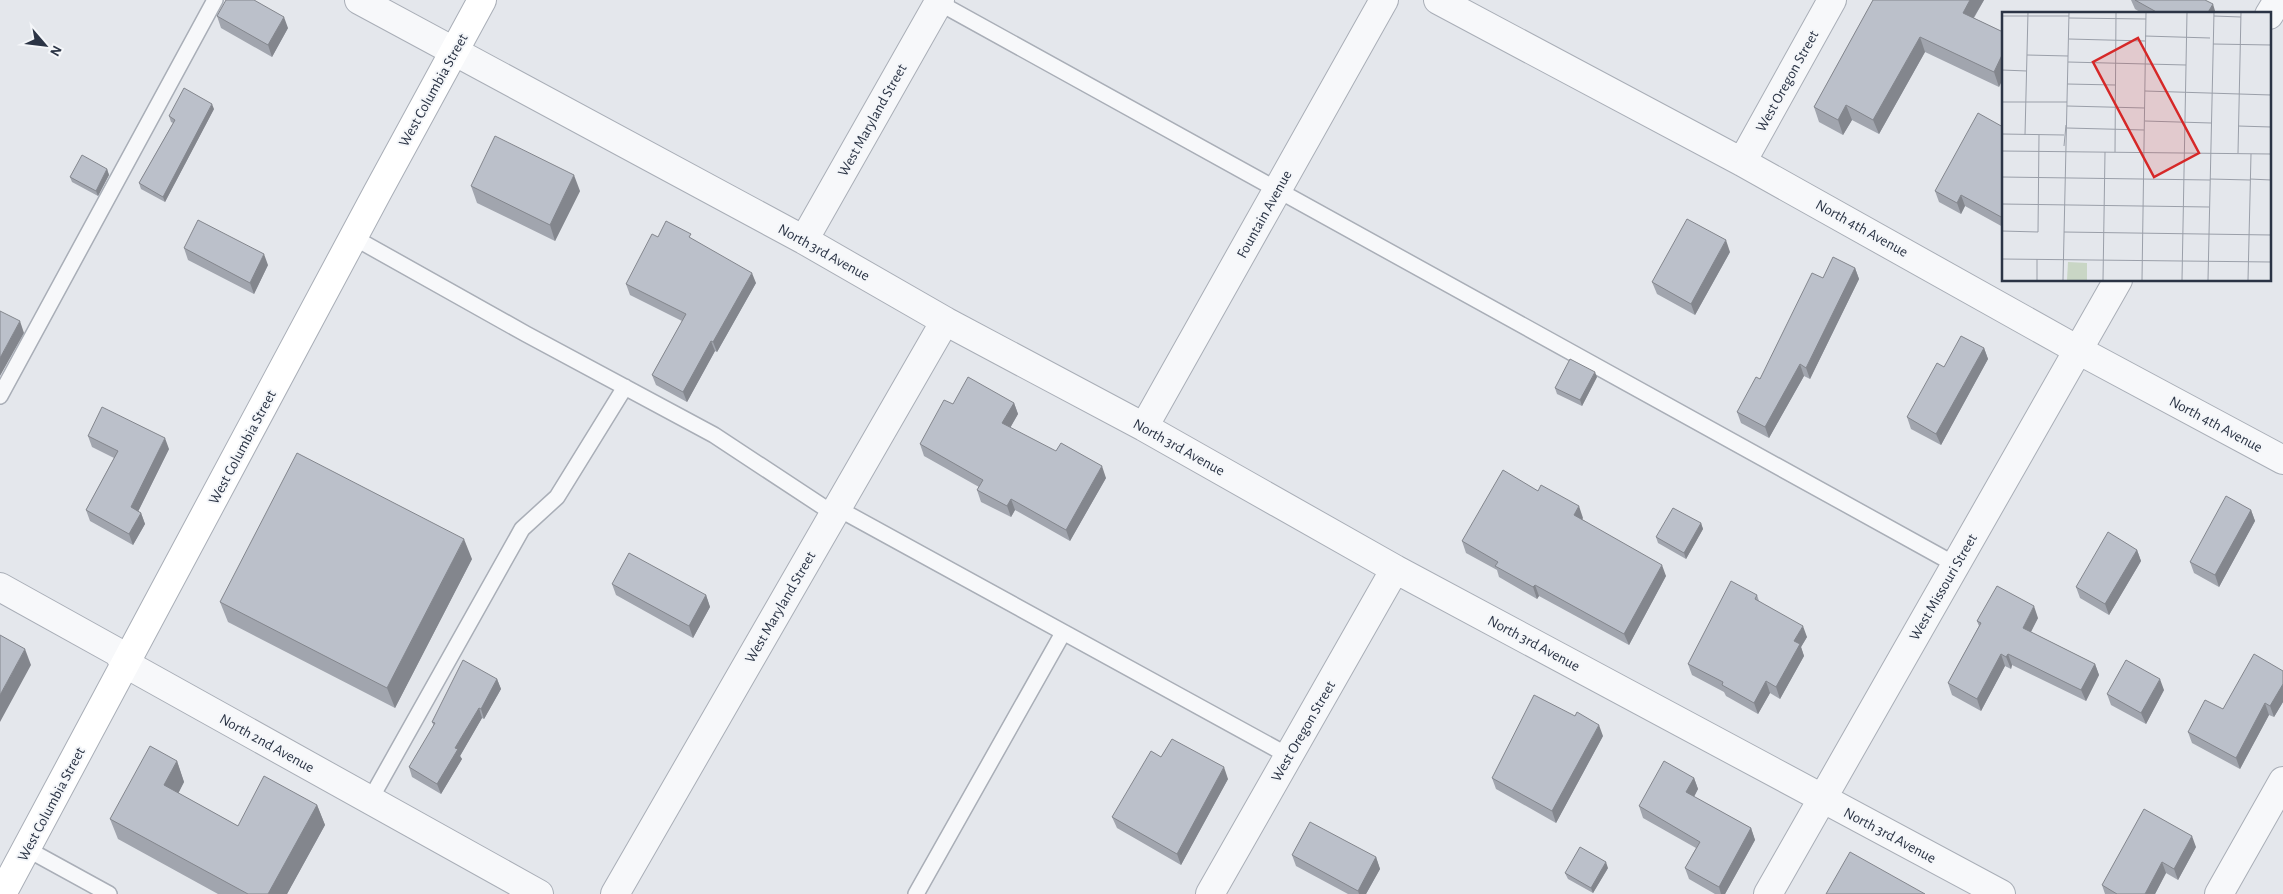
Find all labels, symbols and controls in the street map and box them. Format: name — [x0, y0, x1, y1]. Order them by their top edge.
inset map — [2002, 12, 2270, 281]
north arrow — [20, 20, 70, 70]
street label: West Oregon Street — [1753, 28, 1822, 135]
street label: West Columbia Street — [396, 31, 471, 149]
text: N — [47, 43, 64, 58]
street label: West Maryland Street — [835, 61, 910, 179]
street label: Fountain Avenue — [1234, 168, 1295, 261]
street label: North 4th Avenue — [1813, 197, 1911, 260]
street label: North 3rd Avenue — [775, 221, 872, 284]
street label: West Columbia Street — [206, 388, 279, 507]
street label: North 4th Avenue — [2167, 394, 2265, 455]
street label: North 3rd Avenue — [1130, 416, 1227, 479]
street label: West Missouri Street — [1907, 531, 1980, 643]
street label: West Maryland Street — [742, 549, 819, 666]
street label: North 3rd Avenue — [1485, 613, 1582, 674]
street label: West Oregon Street — [1269, 678, 1338, 784]
street label: North 2nd Avenue — [217, 711, 317, 776]
street label: West Columbia Street — [15, 745, 88, 864]
street label: North 3rd Avenue — [1841, 805, 1938, 866]

